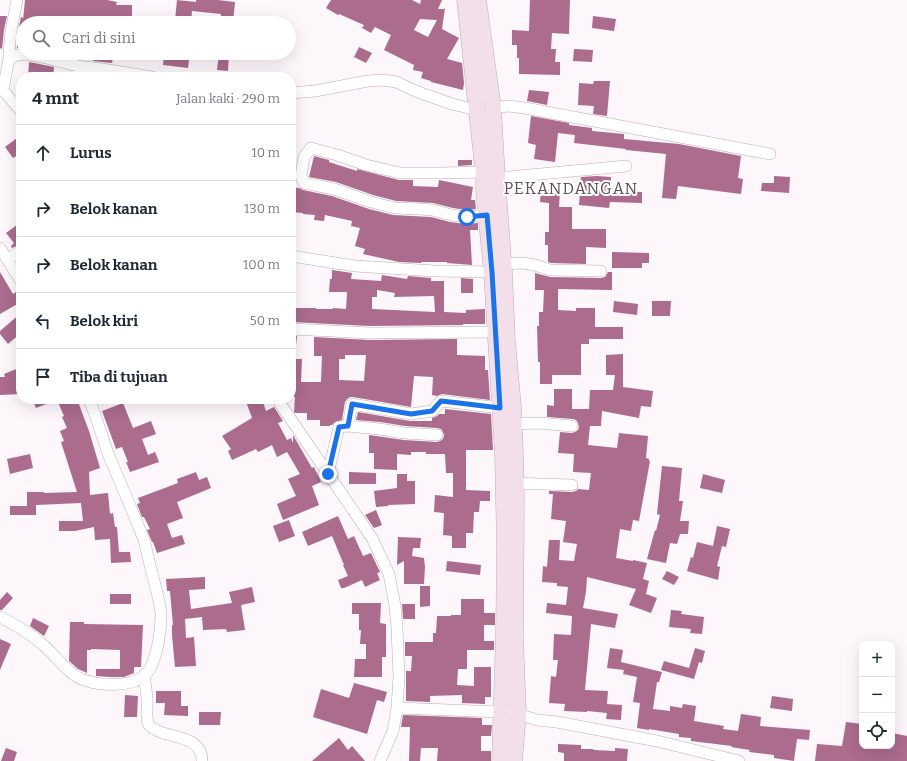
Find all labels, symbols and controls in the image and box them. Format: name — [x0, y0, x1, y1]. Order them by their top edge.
search box — [16, 16, 296, 60]
icon: search — [30, 27, 52, 49]
text: Cari di sini — [62, 29, 135, 47]
text: 4 mnt — [32, 88, 79, 109]
text: Jalan kaki · 290 m — [176, 91, 280, 106]
icon: ahead — [32, 142, 54, 164]
text: Lurus — [70, 144, 112, 162]
text: 10 m — [251, 145, 280, 160]
district label: PEKANDANGAN — [504, 179, 638, 198]
icon: right — [32, 198, 54, 220]
text: Belok kanan — [70, 200, 158, 218]
text: 130 m — [244, 201, 280, 216]
route start — [458, 208, 476, 226]
icon: right — [32, 254, 54, 276]
text: Belok kanan — [70, 256, 158, 274]
text: 100 m — [243, 257, 280, 272]
icon: left — [32, 310, 54, 332]
text: Belok kiri — [70, 312, 138, 330]
text: 50 m — [250, 313, 280, 328]
icon: arrive — [32, 366, 54, 388]
text: Tiba di tujuan — [70, 368, 168, 386]
route end — [319, 465, 337, 483]
map controls — [859, 641, 895, 749]
button: + — [859, 641, 895, 677]
button: − — [859, 677, 895, 713]
button: locate — [859, 713, 895, 749]

